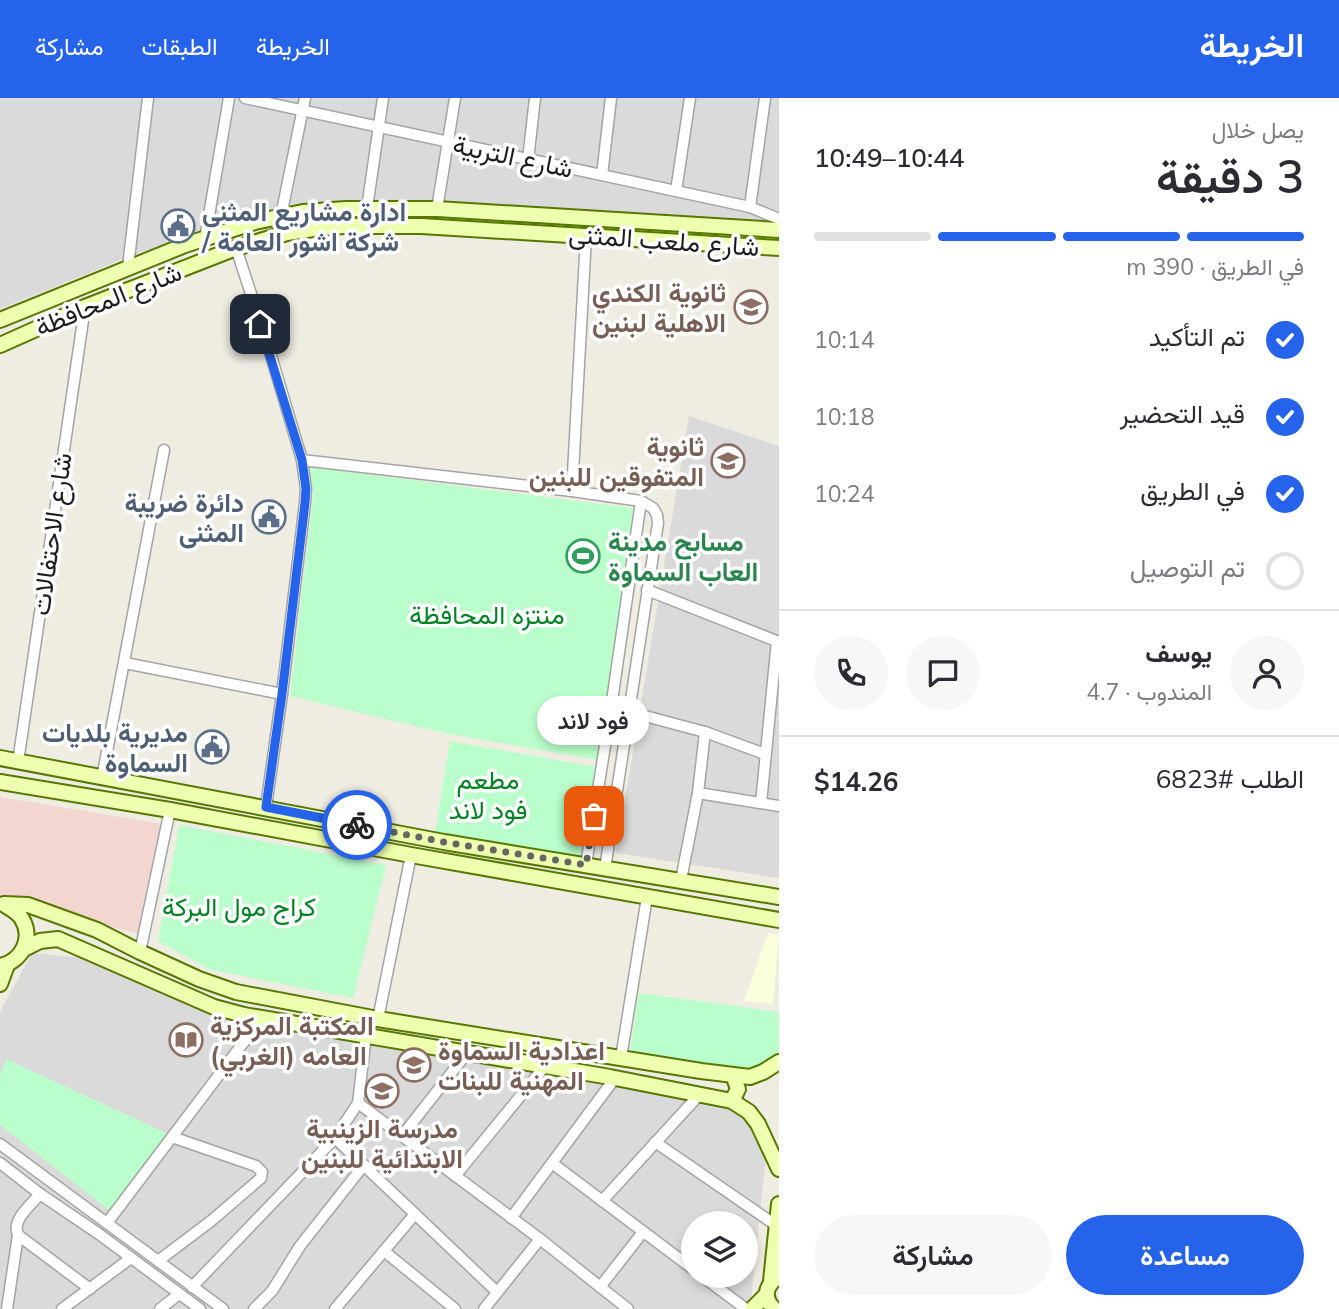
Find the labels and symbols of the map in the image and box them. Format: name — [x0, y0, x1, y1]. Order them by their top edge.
street label: شارع التربية — [450, 127, 576, 187]
place label: ادارة مشاريع المثنى / شركة اشور العامة — [201, 195, 406, 258]
public building icon: ادارة مشاريع المثنى / شركة اشور العامة — [159, 207, 197, 245]
street label: شارع ملعب المثنى — [567, 217, 760, 265]
street label: شارع المحافظة — [30, 255, 187, 345]
place label: ثانوية الكندي الاهلية لبنين — [592, 276, 726, 339]
school or university icon: ثانوية الكندي الاهلية لبنين — [732, 288, 770, 326]
pin — [230, 294, 290, 354]
place label: ثانوية المتفوقين للبنين — [529, 430, 704, 493]
school or university icon: ثانوية المتفوقين للبنين — [709, 442, 747, 480]
street label: شارع الاحتفالات — [23, 451, 81, 618]
place label: دائرة ضريبة المثنى — [125, 486, 244, 549]
public building icon: دائرة ضريبة المثنى — [250, 498, 288, 536]
place label: مسابح مدينة العاب السماوة — [608, 525, 758, 588]
sports icon: مسابح مدينة العاب السماوة — [564, 537, 602, 575]
park label: منتزه المحافظة — [409, 598, 565, 631]
callout: فود لاند — [538, 697, 650, 746]
place label: مديرية بلديات السماوة — [42, 716, 188, 779]
public building icon: مديرية بلديات السماوة — [193, 728, 231, 766]
park label: مطعم فود لاند — [449, 763, 527, 826]
pin — [564, 786, 624, 846]
courier — [322, 790, 392, 860]
park label: كراج مول البركة — [162, 890, 316, 925]
place label: المكتبة المركزية العامه (الغربي) — [210, 1009, 374, 1078]
library icon: المكتبة المركزية العامه (الغربي) — [167, 1021, 205, 1059]
place label: اعدادية السماوة المهنية للبنات — [438, 1034, 605, 1097]
school or university icon: اعدادية السماوة المهنية للبنات — [395, 1046, 433, 1084]
school or university icon: مدرسة الزينبية الابتدائية للبنين — [363, 1072, 401, 1110]
place label: مدرسة الزينبية الابتدائية للبنين — [301, 1112, 463, 1175]

